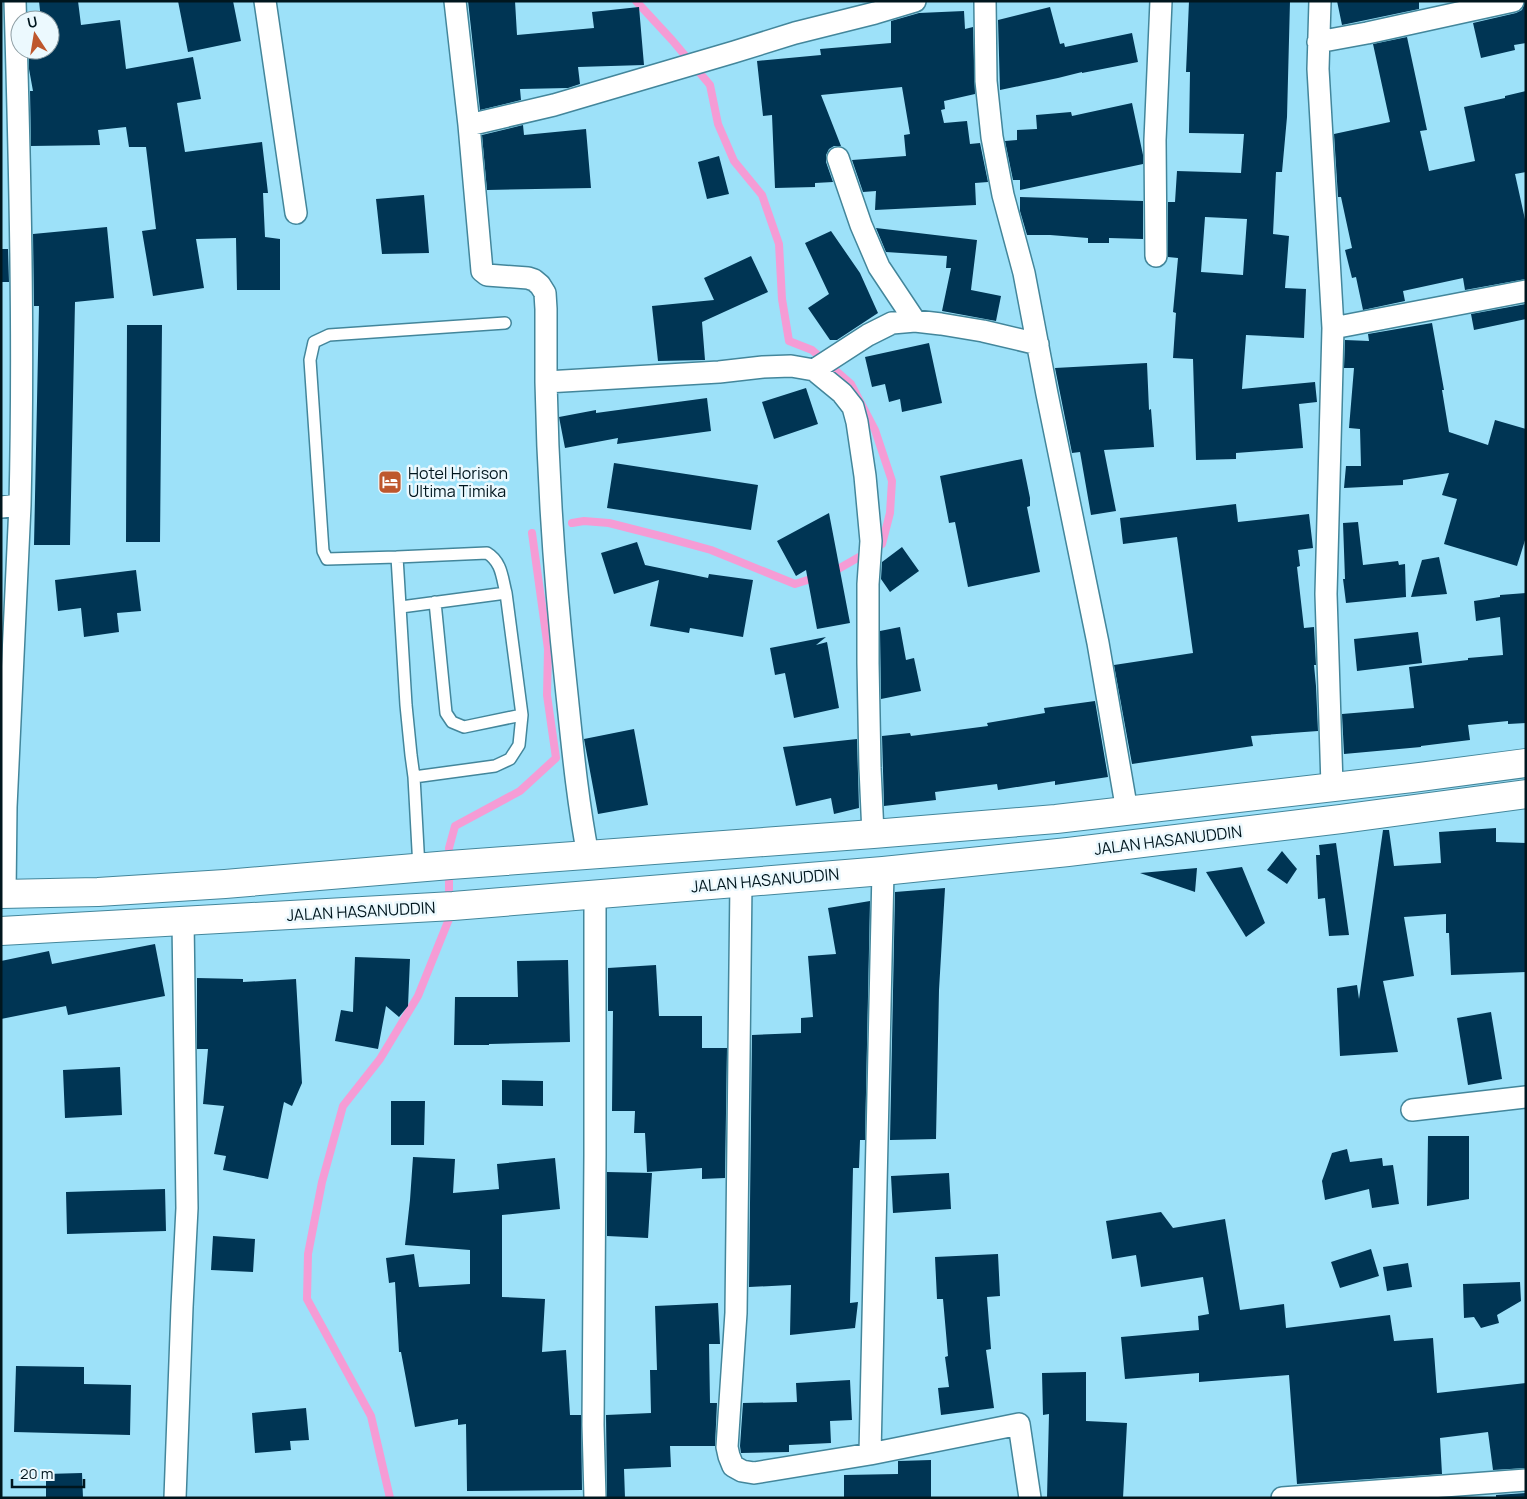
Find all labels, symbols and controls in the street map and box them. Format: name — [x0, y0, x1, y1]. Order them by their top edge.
north arrow — [10, 10, 60, 60]
text: U — [25, 11, 39, 32]
place label: Hotel Horison Ultima Timika — [408, 462, 508, 502]
hotel icon: Hotel Horison Ultima Timika — [377, 469, 403, 495]
street label: JALAN HASANUDDIN — [1093, 820, 1243, 860]
street label: JALAN HASANUDDIN — [690, 863, 840, 897]
street label: JALAN HASANUDDIN — [286, 896, 436, 926]
scale bar — [12, 1456, 85, 1488]
text: 20 m — [20, 1463, 53, 1484]

